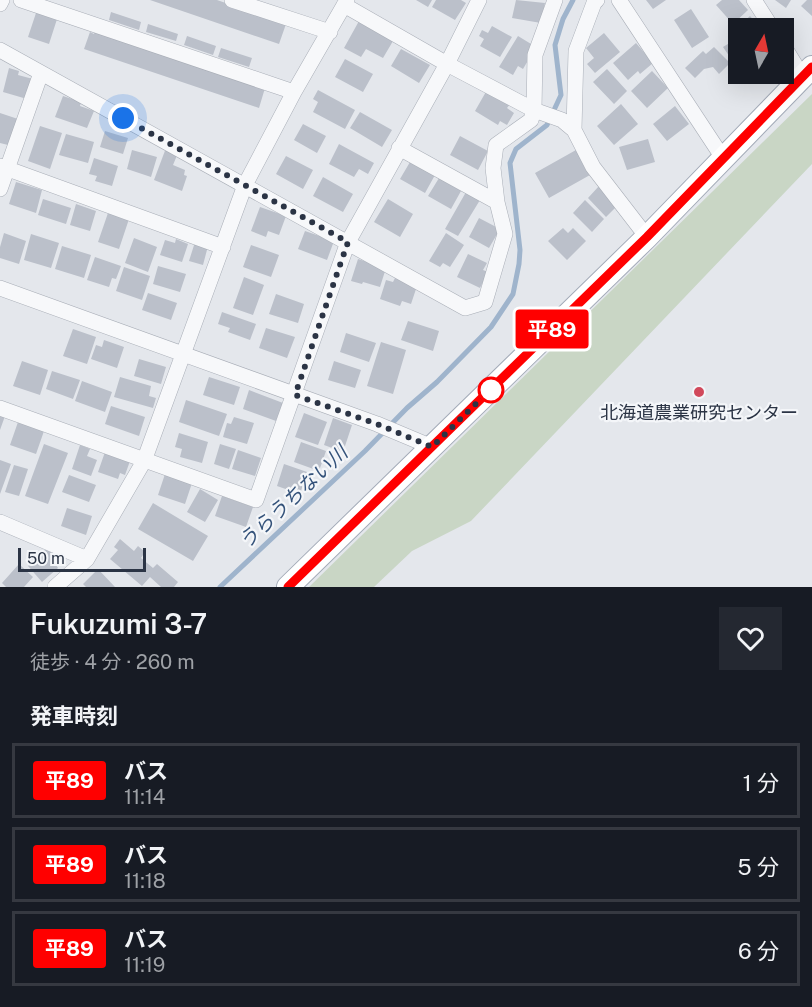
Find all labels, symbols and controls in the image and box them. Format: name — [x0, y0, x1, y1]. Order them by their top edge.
north arrow — [728, 18, 794, 84]
map controls — [728, 18, 794, 84]
your location — [108, 103, 138, 133]
line badge: 平89 — [518, 310, 586, 348]
text: 平89 — [528, 317, 576, 342]
unlabelled marker — [478, 377, 504, 403]
marker: 北海道農業研究センター — [692, 385, 706, 399]
place label: 北海道農業研究センター — [600, 402, 798, 423]
water label: うらうちない川 — [234, 439, 354, 554]
scale bar — [18, 545, 146, 572]
text: 50 m — [27, 549, 65, 568]
text: Fukuzumi 3-7 — [30, 607, 207, 640]
button: heart — [719, 607, 782, 670]
text: 徒歩 · 4 分 · 260 m — [30, 650, 194, 674]
text: 発車時刻 — [30, 703, 118, 729]
text: バス — [124, 758, 168, 784]
text: 平89 — [45, 768, 94, 793]
text: 1 分 — [743, 770, 779, 796]
text: 11:14 — [124, 785, 165, 809]
text: バス — [124, 842, 168, 868]
text: 平89 — [45, 852, 94, 877]
text: 5 分 — [738, 854, 779, 880]
text: 11:18 — [124, 869, 166, 893]
text: バス — [124, 926, 168, 952]
text: 平89 — [45, 936, 94, 961]
text: 6 分 — [738, 938, 779, 964]
text: 11:19 — [124, 953, 165, 977]

